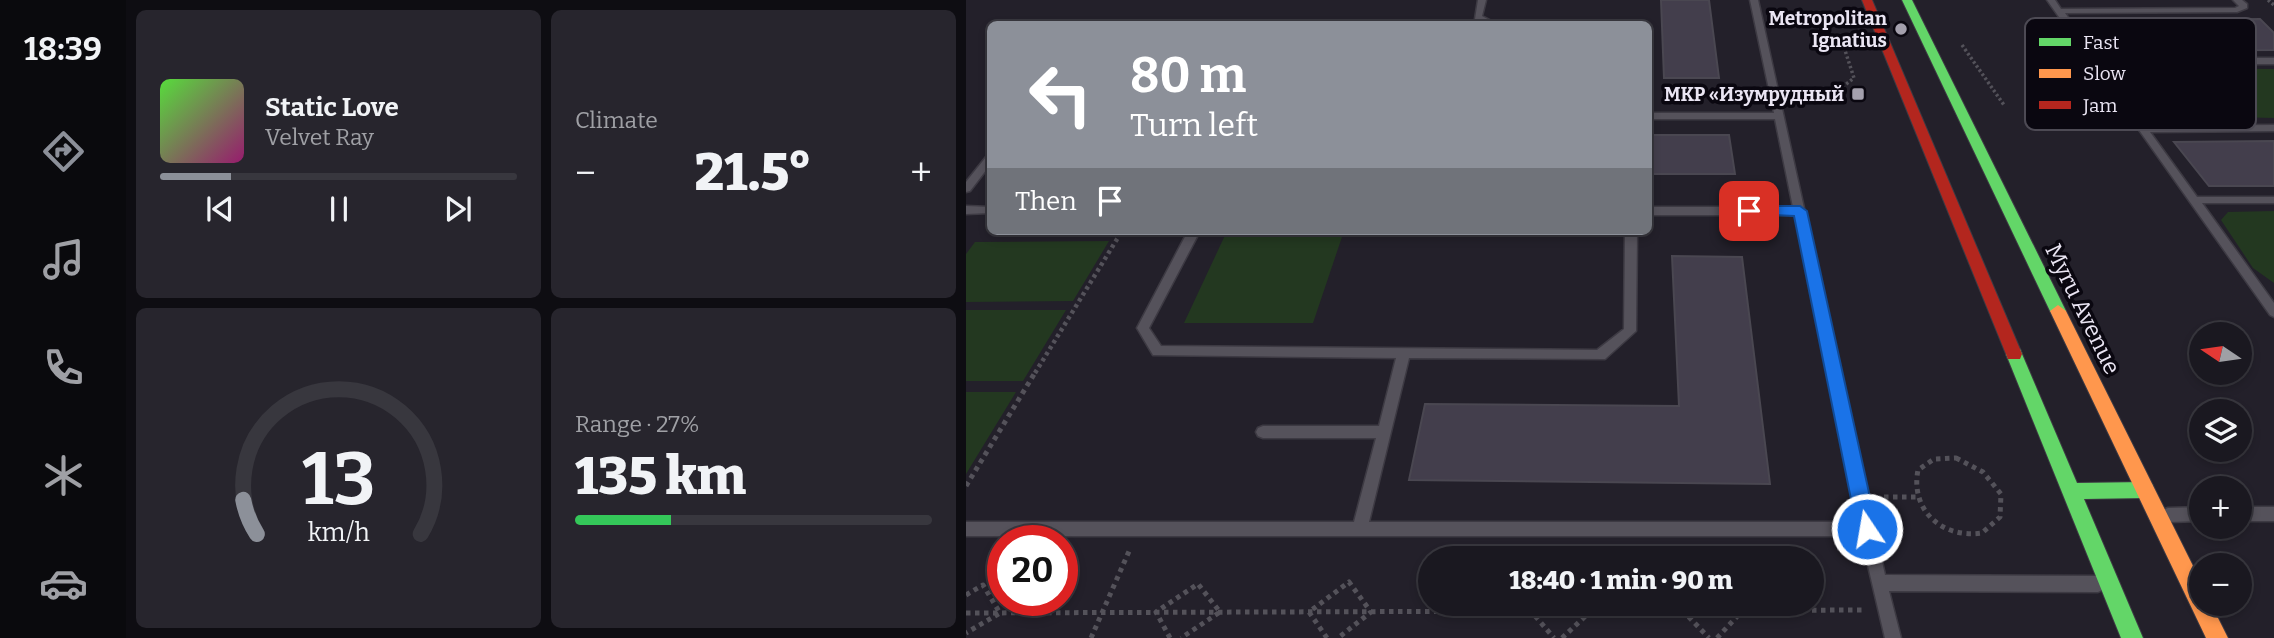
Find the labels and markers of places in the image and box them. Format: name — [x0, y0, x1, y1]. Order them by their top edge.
place label: Metropolitan Ignatius — [1768, 7, 1888, 52]
marker: Metropolitan Ignatius — [1893, 21, 1909, 37]
place label: МКР «Изумрудный — [1664, 83, 1844, 106]
marker: МКР «Изумрудный — [1850, 86, 1866, 102]
pin — [1719, 181, 1779, 241]

